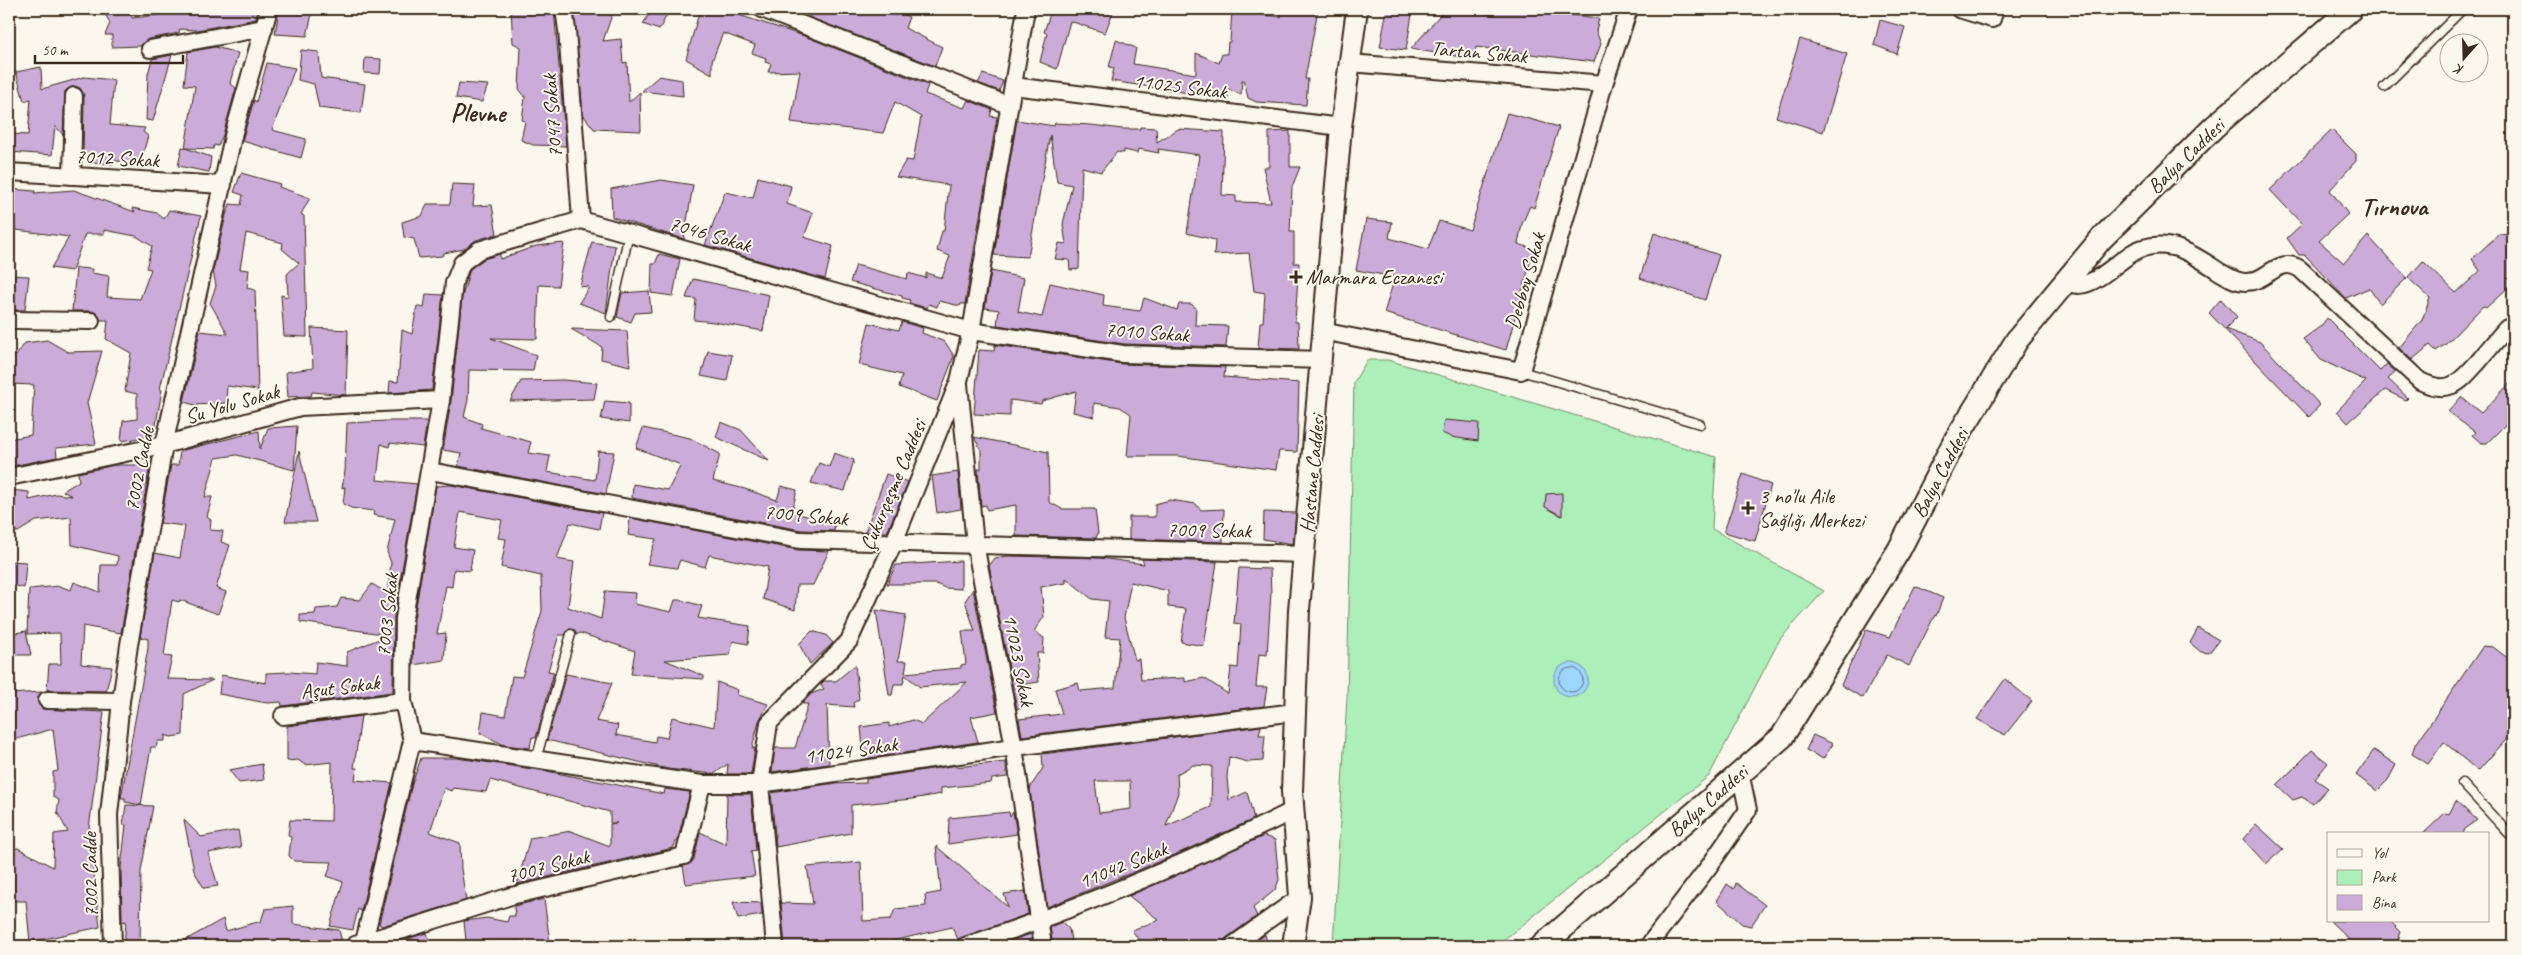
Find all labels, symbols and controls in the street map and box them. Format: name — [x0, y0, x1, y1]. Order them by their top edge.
scale bar — [35, 32, 182, 64]
north arrow — [2440, 32, 2490, 82]
street label: Tartan Sokak — [1430, 35, 1530, 69]
text: 50 m — [42, 41, 69, 60]
text: K — [2451, 60, 2466, 79]
street label: 11025 Sokak — [1132, 67, 1229, 105]
street label: 7047 Sokak — [536, 72, 568, 159]
district label: Plevne — [451, 96, 508, 129]
street label: Balya Caddesi — [2142, 111, 2232, 199]
street label: 7012 Sokak — [74, 143, 161, 173]
district label: Tırnova — [2361, 190, 2430, 223]
street label: 7046 Sokak — [666, 210, 755, 258]
street label: Debboy Sokak — [1499, 228, 1552, 332]
place label: Marmara Eczanesi — [1306, 264, 1445, 290]
marker: Marmara Eczanesi — [1290, 271, 1302, 283]
street label: 7010 Sokak — [1104, 316, 1191, 348]
street label: Su Yolu Sokak — [182, 378, 283, 430]
street label: Hastane Caddesi — [1294, 411, 1330, 534]
street label: Çukurçeşme Caddesi — [854, 413, 933, 554]
street label: Balya Caddesi — [1906, 421, 1976, 522]
street label: 7002 Cadde — [118, 424, 160, 513]
place label: 3 no'lu Aile Sağlığı Merkezi — [1759, 483, 1867, 533]
street label: 7009 Sokak — [763, 498, 850, 532]
marker: 3 no'lu Aile Sağlığı Merkezi — [1741, 501, 1755, 515]
street label: 7009 Sokak — [1167, 516, 1253, 544]
street label: 7003 Sokak — [370, 571, 404, 658]
street label: 11023 Sokak — [997, 612, 1041, 710]
street label: Aşut Sokak — [299, 669, 382, 705]
street label: 11024 Sokak — [803, 730, 900, 769]
street label: Balya Caddesi — [1663, 757, 1756, 843]
street label: 7002 Cadde — [76, 831, 104, 918]
legend — [2327, 832, 2490, 922]
street label: 11042 Sokak — [1075, 835, 1172, 895]
street label: 7007 Sokak — [504, 843, 593, 889]
text: Yol — [2372, 844, 2389, 863]
text: Park — [2372, 868, 2397, 887]
text: Bina — [2372, 894, 2397, 913]

